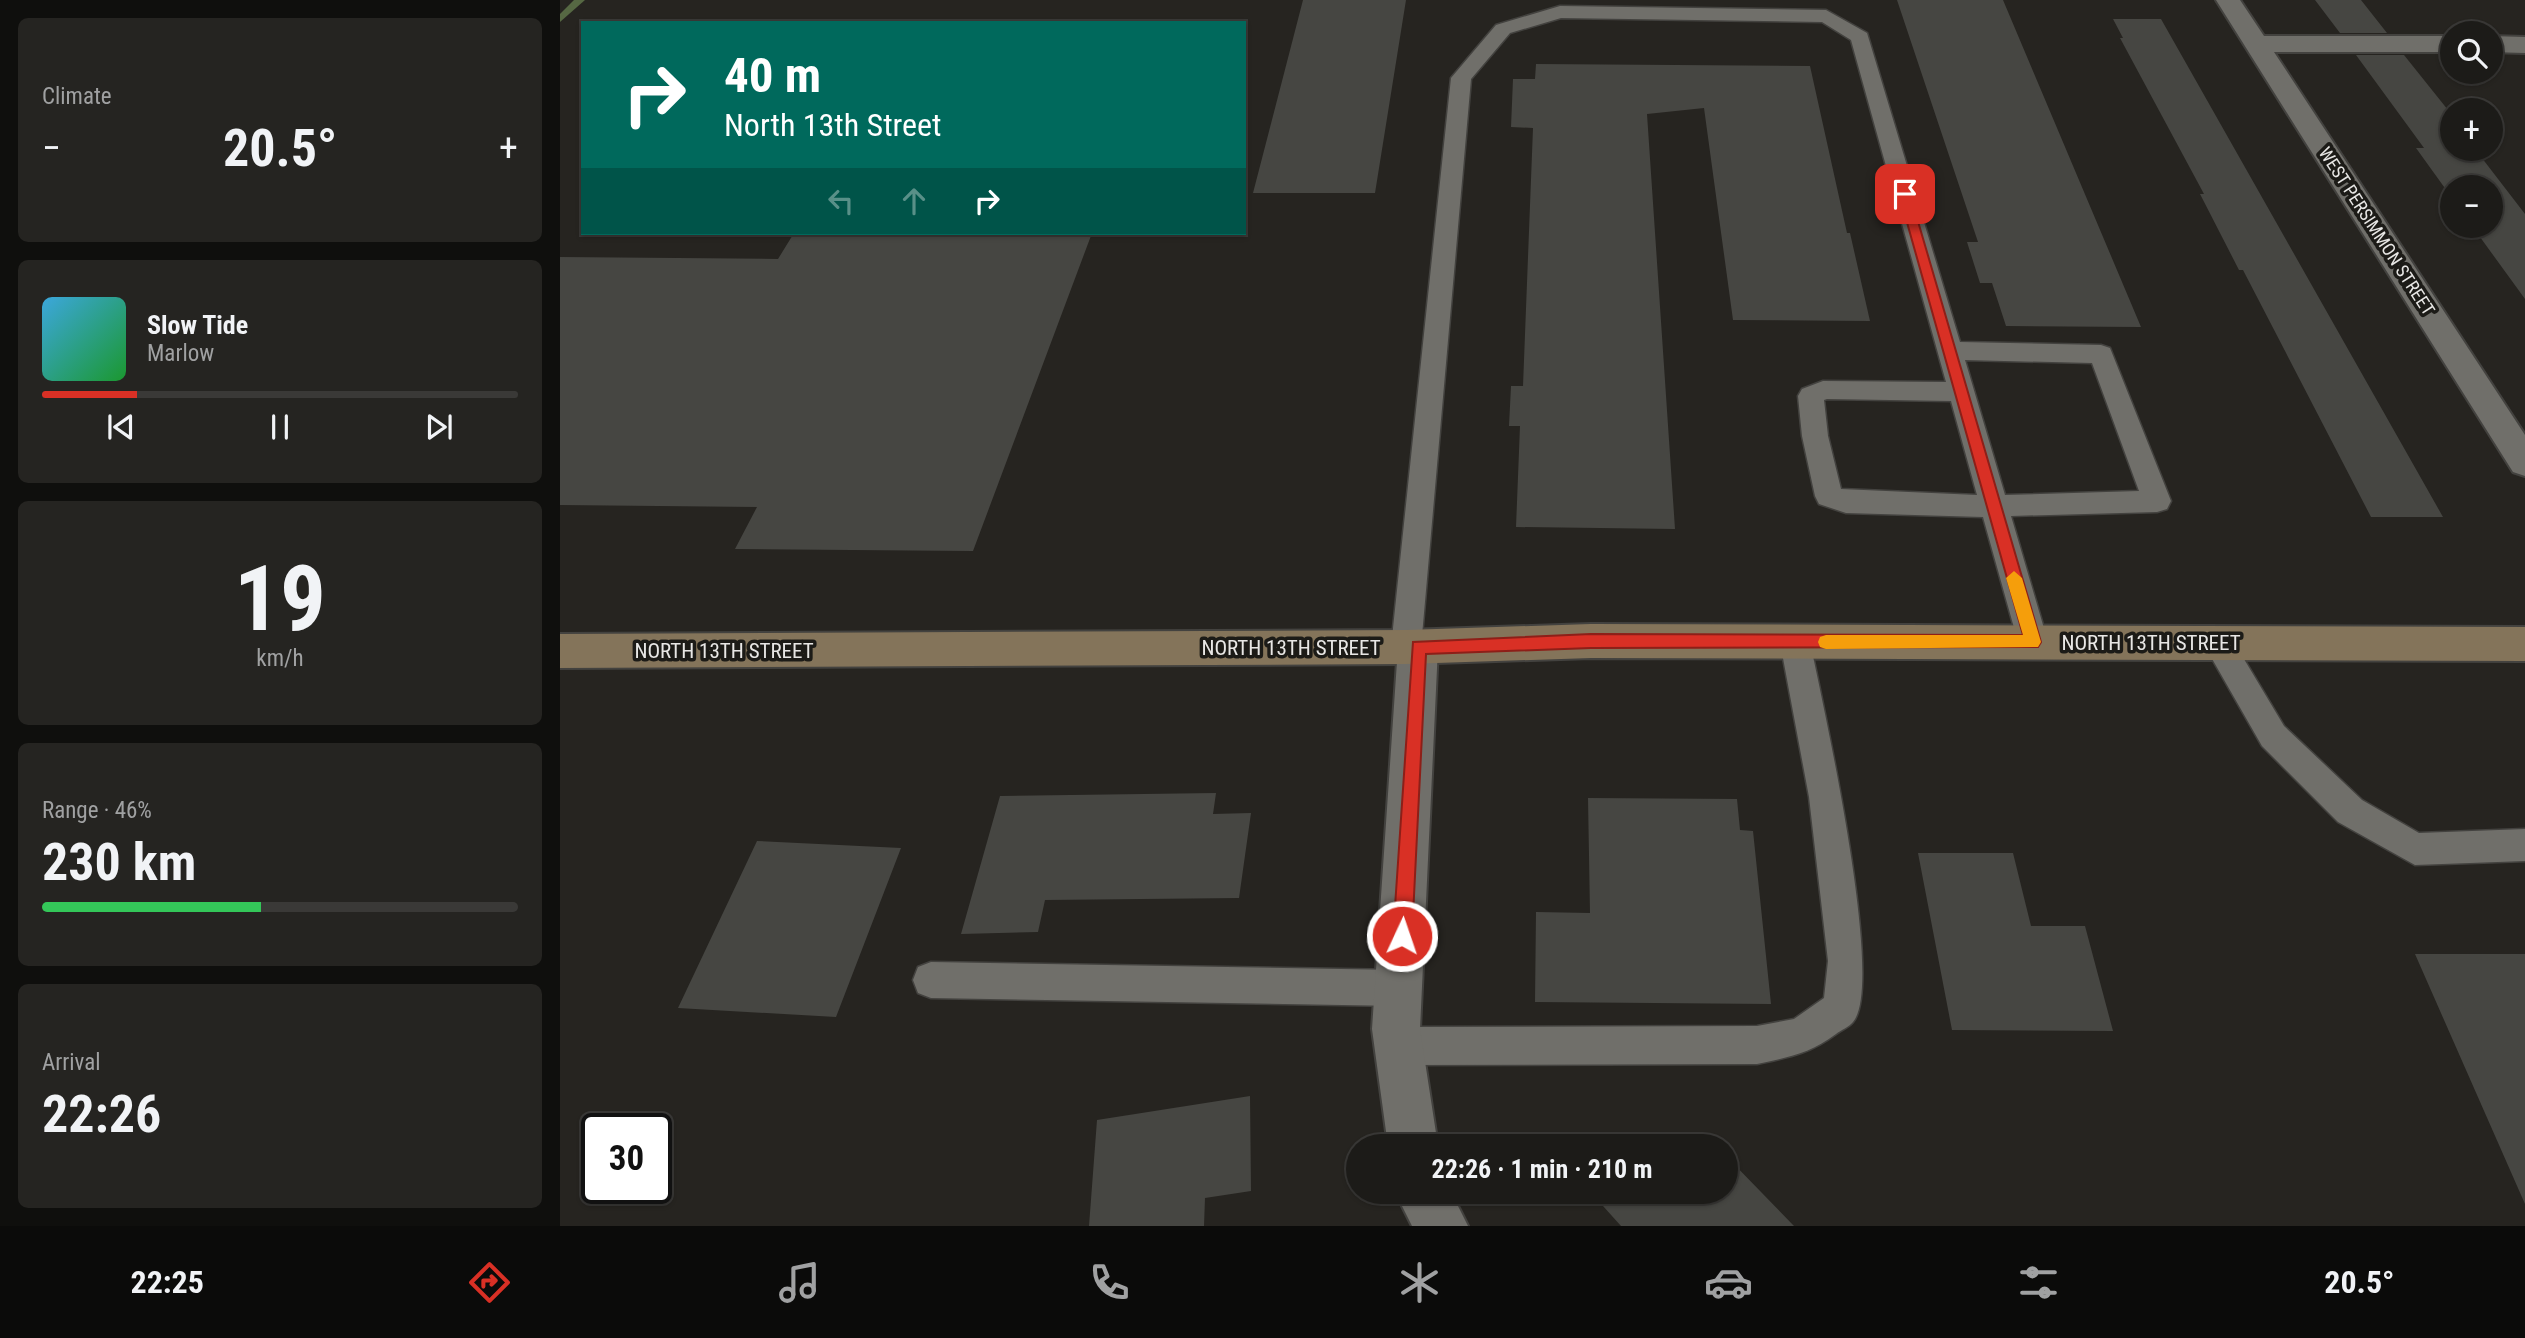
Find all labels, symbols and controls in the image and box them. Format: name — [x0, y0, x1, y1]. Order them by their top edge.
map controls — [2440, 21, 2503, 238]
button: search — [2440, 21, 2503, 84]
text: 40 m — [724, 47, 821, 104]
icon: right — [609, 49, 700, 140]
text: Climate — [42, 83, 112, 110]
button: + — [2440, 98, 2503, 161]
text: North 13th Street — [724, 106, 942, 144]
text: 20.5° — [223, 118, 337, 179]
text: − — [42, 126, 61, 170]
text: + — [499, 126, 518, 170]
street label: WEST PERSIMMON STREET — [2315, 143, 2439, 319]
pin — [1875, 164, 1935, 224]
icon: arrive — [1886, 175, 1924, 213]
button: − — [2440, 175, 2503, 238]
icon: left — [822, 182, 860, 220]
icon: ahead — [895, 182, 933, 220]
icon: right — [968, 182, 1006, 220]
text: Slow Tide — [147, 310, 248, 340]
text: Marlow — [147, 340, 214, 367]
icon: previous — [102, 408, 140, 446]
icon: pause — [261, 408, 299, 446]
icon: next — [420, 408, 458, 446]
text: 19 — [234, 546, 326, 652]
street label: NORTH 13TH STREET — [2061, 631, 2241, 655]
street label: NORTH 13TH STREET — [1201, 636, 1381, 660]
street label: NORTH 13TH STREET — [634, 639, 814, 663]
text: km/h — [256, 645, 304, 672]
text: Range · 46% — [42, 797, 152, 824]
text: 230 km — [42, 832, 196, 893]
position arrow — [1365, 899, 1439, 973]
text: Arrival — [42, 1049, 101, 1076]
text: 22:26 — [42, 1084, 161, 1145]
speed limit sign: 30 — [581, 1113, 672, 1204]
text: 22:26 · 1 min · 210 m — [1432, 1154, 1652, 1184]
icon: directions — [465, 1258, 514, 1307]
icon: music — [775, 1258, 824, 1307]
icon: phone — [1085, 1258, 1134, 1307]
icon: climate — [1395, 1258, 1444, 1307]
icon: car — [1704, 1258, 1753, 1307]
icon: filters — [2014, 1258, 2063, 1307]
text: 22:25 — [130, 1263, 204, 1301]
text: 20.5° — [2324, 1263, 2394, 1301]

